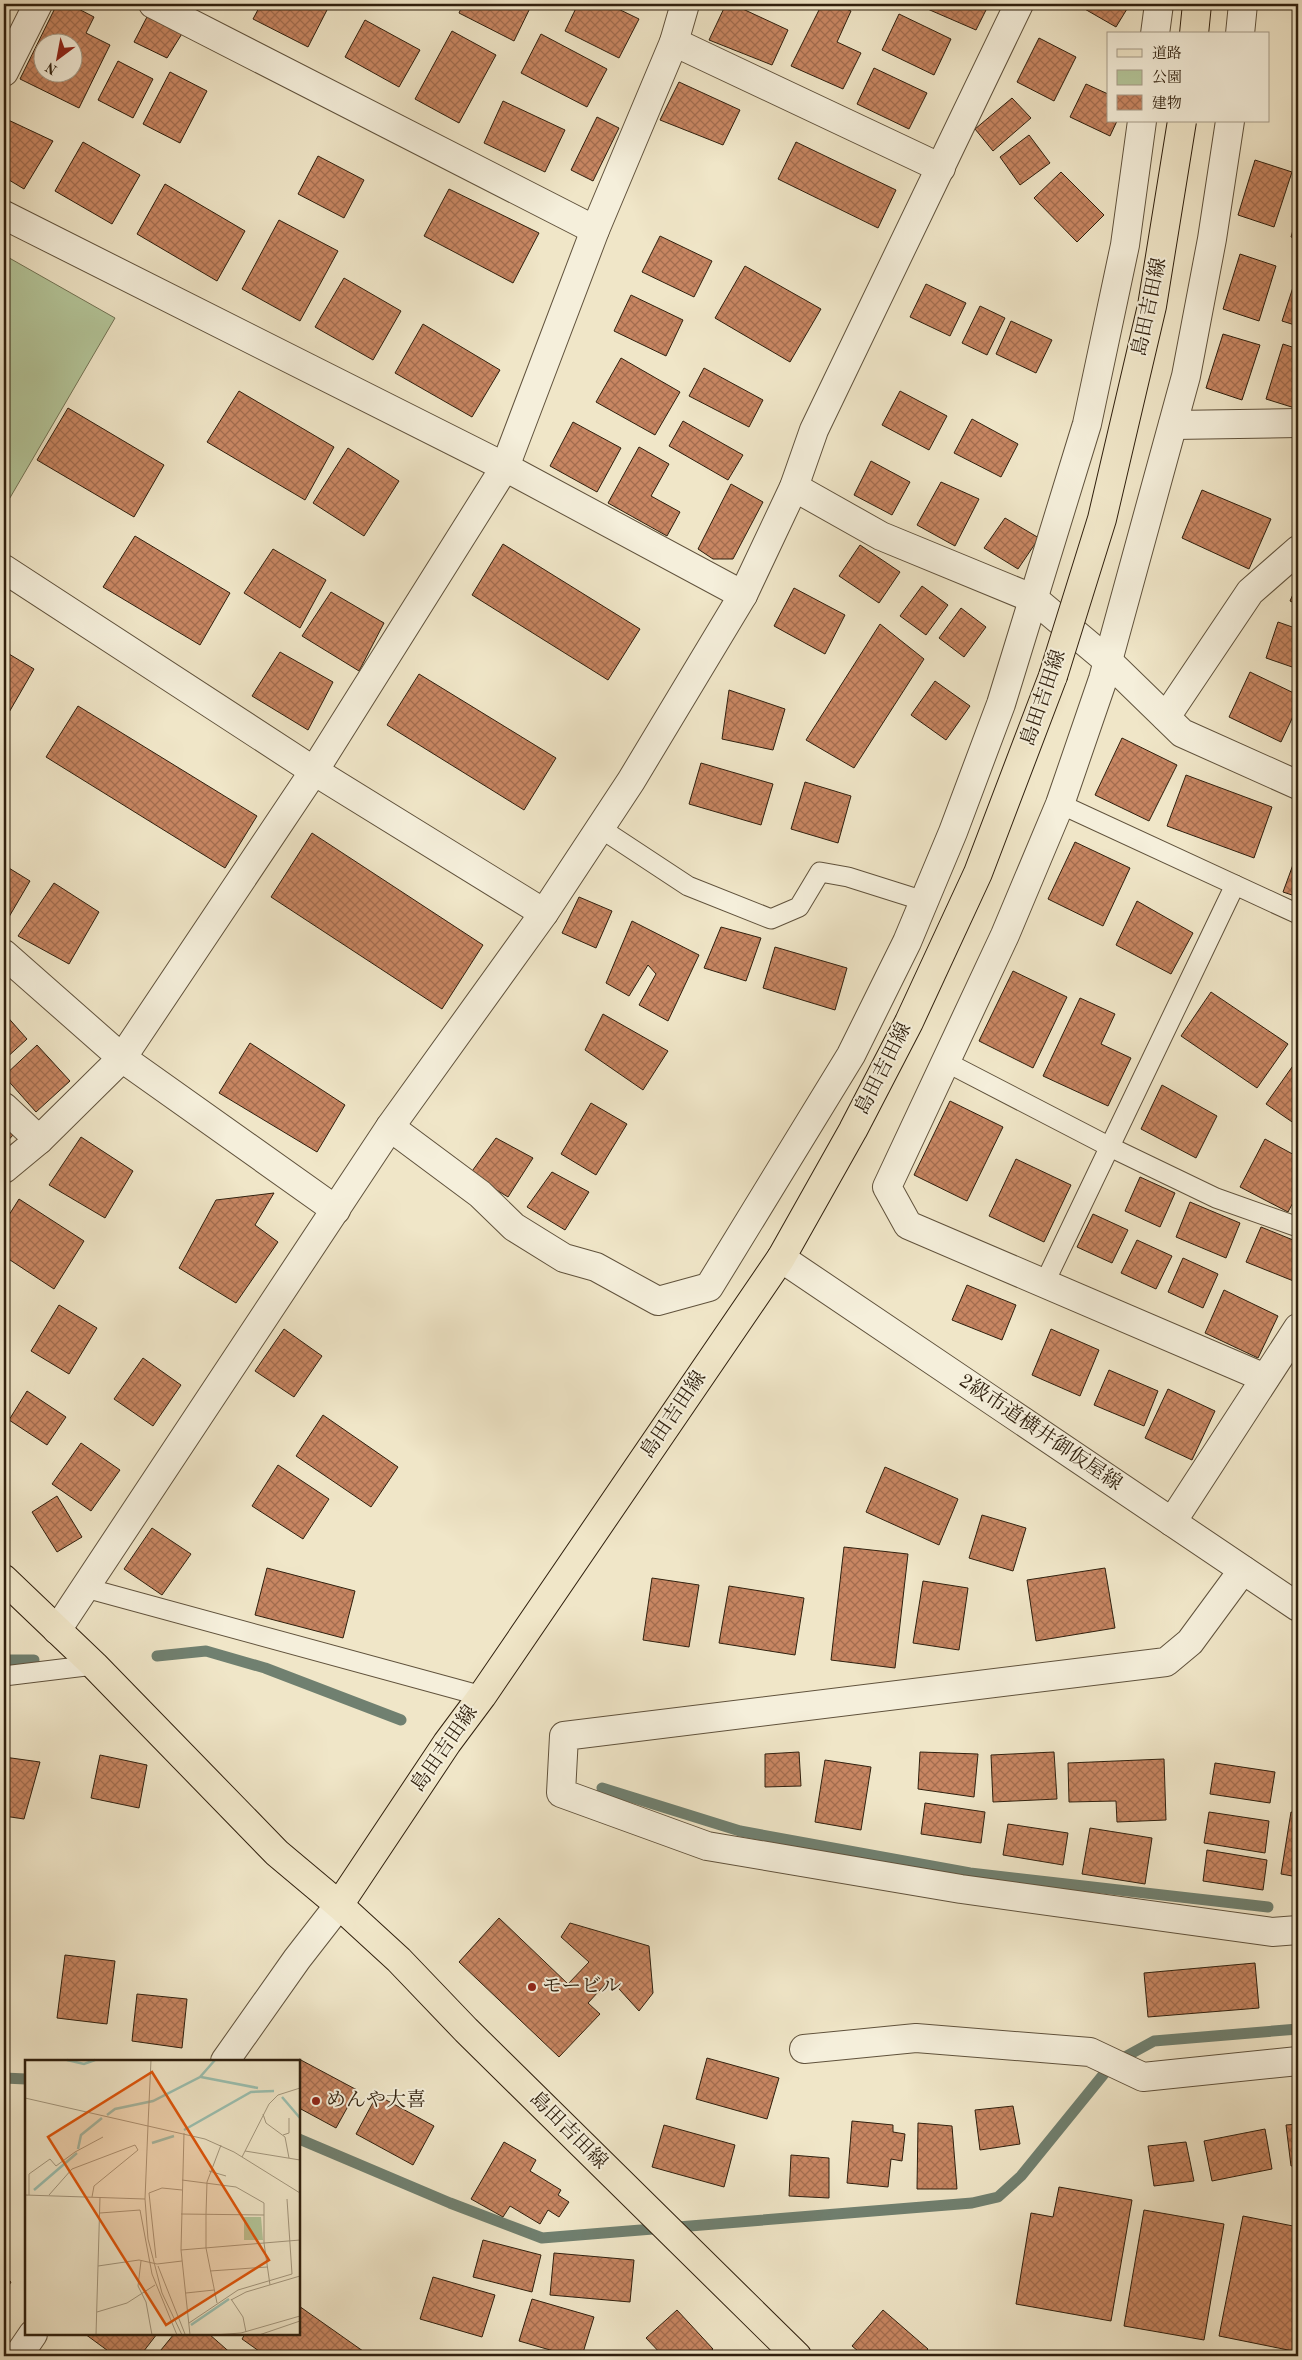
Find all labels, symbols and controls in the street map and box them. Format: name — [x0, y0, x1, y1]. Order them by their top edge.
north arrow — [32, 32, 82, 82]
legend — [1107, 32, 1270, 122]
text: 道路 — [1152, 45, 1182, 62]
text: N — [43, 59, 60, 77]
text: 公園 — [1152, 69, 1182, 86]
text: 建物 — [1152, 95, 1182, 112]
street label: 島田吉田線 — [1128, 256, 1170, 358]
street label: 島田吉田線 — [1016, 647, 1070, 749]
street label: 島田吉田線 — [851, 1019, 916, 1118]
street label: 島田吉田線 — [636, 1367, 710, 1462]
street label: 2級市道横井御仮屋線 — [955, 1369, 1126, 1495]
street label: 島田吉田線 — [406, 1701, 482, 1796]
place label: モービル — [542, 1976, 621, 1997]
marker: モービル — [526, 1981, 538, 1993]
inset map — [25, 2060, 300, 2335]
street label: 島田吉田線 — [526, 2087, 612, 2173]
place label: めんや大喜 — [326, 2089, 426, 2111]
marker: めんや大喜 — [310, 2095, 322, 2107]

